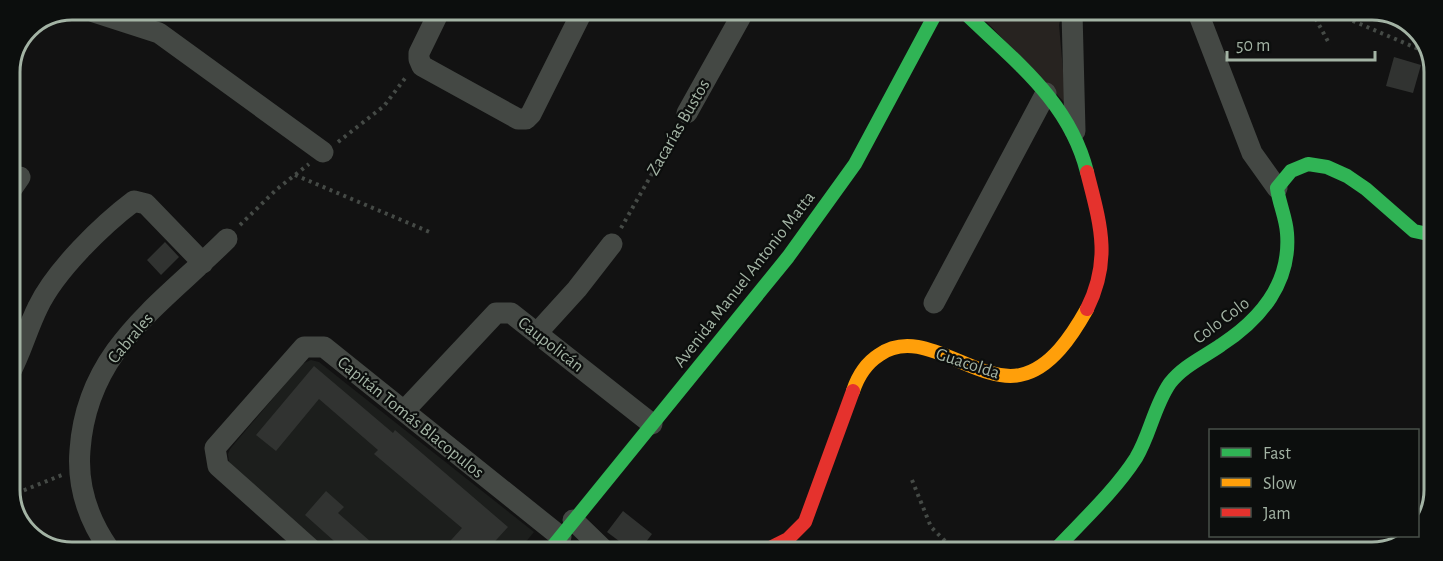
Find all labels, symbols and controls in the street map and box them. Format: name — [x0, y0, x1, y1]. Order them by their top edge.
scale bar — [1227, 24, 1376, 62]
text: 50 m — [1236, 37, 1270, 55]
street label: Zacarías Bustos — [644, 77, 713, 178]
street label: Avenida Manuel Antonio Matta — [671, 188, 819, 371]
street label: Colo Colo — [1190, 294, 1253, 348]
street label: Cabrales — [105, 310, 157, 367]
street label: Caupolicán — [514, 314, 587, 376]
street label: Guacolda — [934, 345, 1002, 383]
street label: Capitán Tomás Blacopulos — [334, 353, 487, 482]
legend — [1209, 429, 1419, 537]
text: Fast — [1263, 445, 1291, 463]
text: Slow — [1263, 475, 1296, 493]
text: Jam — [1263, 505, 1291, 523]

